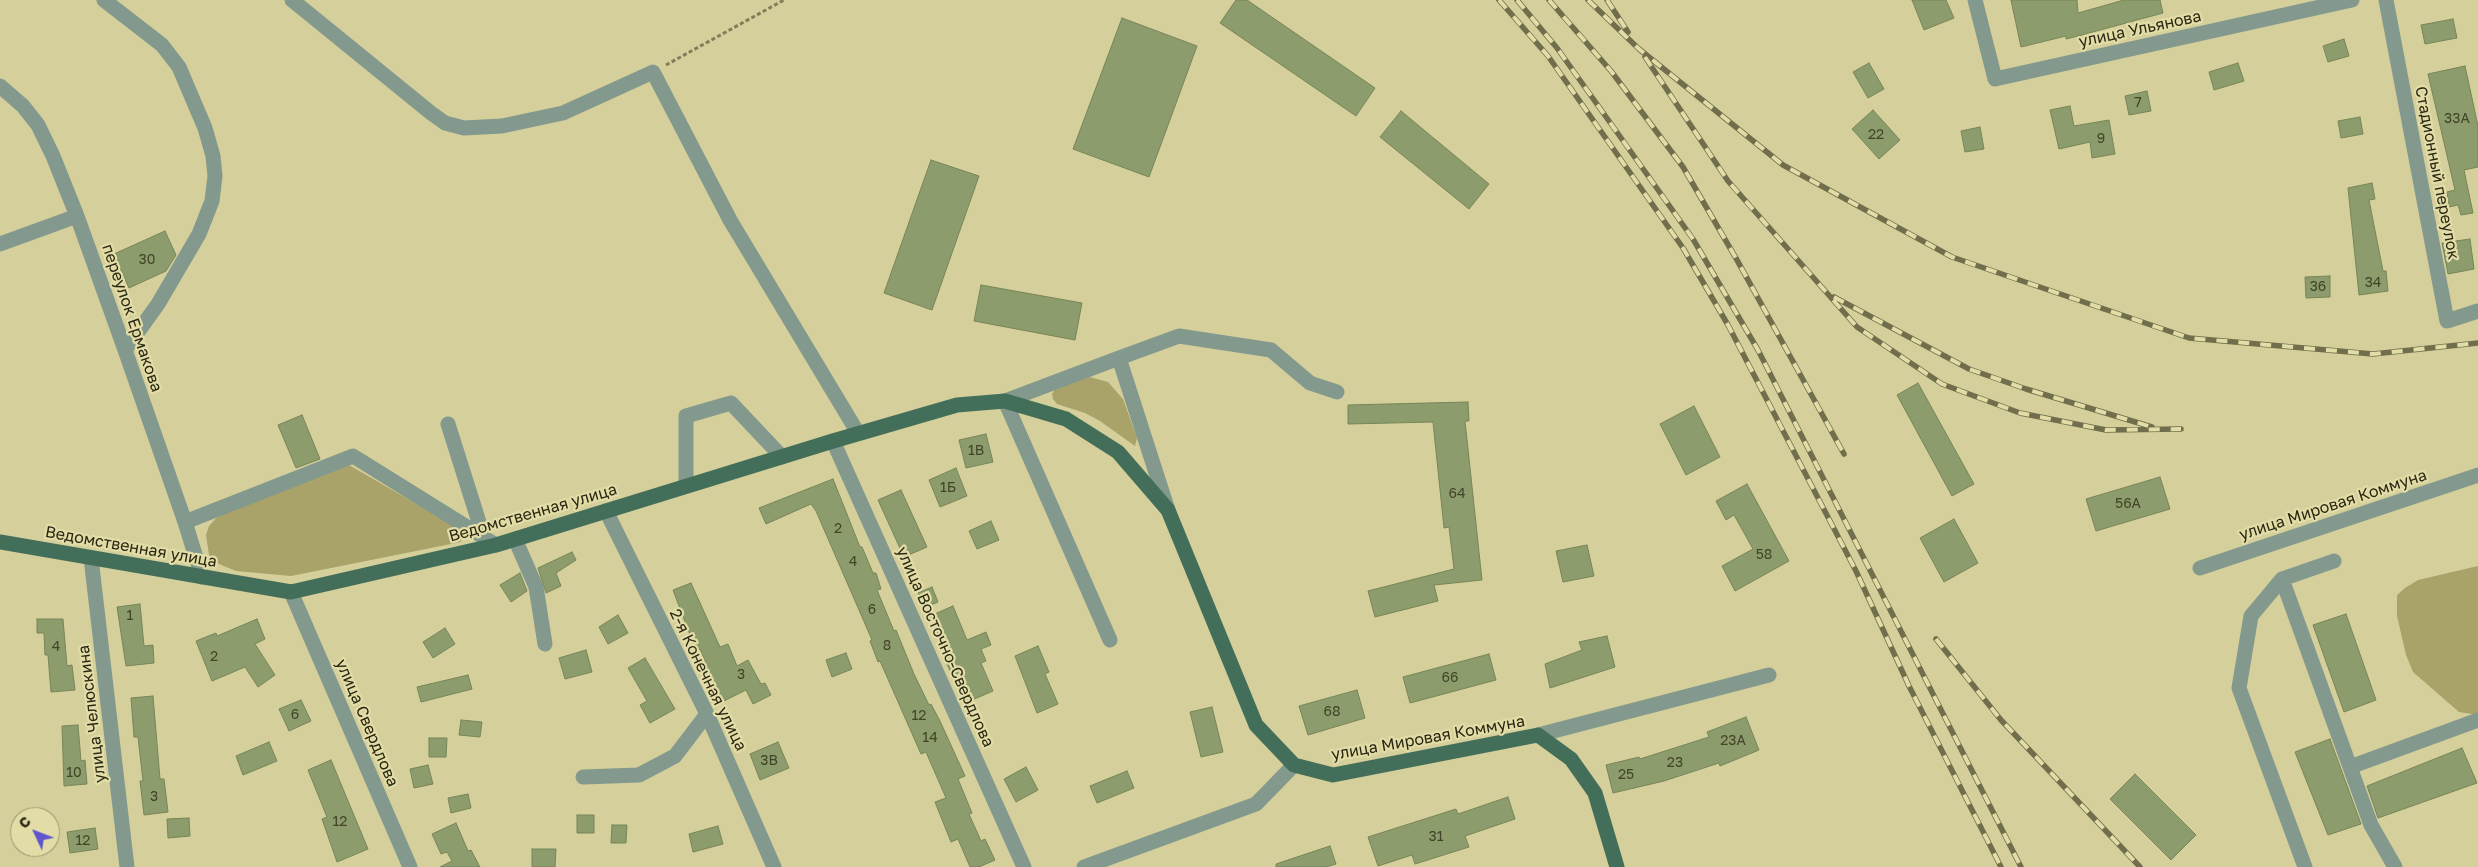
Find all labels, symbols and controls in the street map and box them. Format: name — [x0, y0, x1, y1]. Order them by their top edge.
street label: улица Ульянова — [2077, 7, 2203, 51]
street label: Стадионный переулок — [2411, 85, 2463, 261]
house number: 7 — [2134, 95, 2142, 111]
house number: 33А — [2444, 111, 2470, 127]
house number: 22 — [1868, 127, 1884, 143]
house number: 9 — [2097, 131, 2105, 147]
street label: переулок Ермакова — [98, 242, 166, 394]
house number: 30 — [139, 252, 155, 268]
house number: 34 — [2365, 275, 2381, 291]
house number: 36 — [2310, 279, 2326, 295]
house number: 1В — [968, 443, 984, 459]
street label: улица Мировая Коммуна — [2237, 466, 2429, 544]
street label: Ведомственная улица — [447, 480, 619, 546]
house number: 1Б — [940, 480, 956, 496]
house number: 64 — [1448, 486, 1466, 502]
house number: 56А — [2115, 496, 2141, 512]
house number: 2 — [834, 521, 842, 537]
street label: Ведомственная улица — [44, 522, 218, 572]
street label: улица Восточно-Свердлова — [892, 544, 998, 750]
house number: 58 — [1756, 547, 1772, 563]
house number: 4 — [849, 554, 857, 570]
house number: 6 — [868, 602, 876, 618]
street label: 2-я Конечная улица — [665, 606, 751, 754]
house number: 1 — [127, 608, 133, 624]
house number: 8 — [883, 638, 891, 654]
house number: 4 — [52, 639, 60, 655]
street label: улица Челюскина — [74, 644, 110, 784]
house number: 2 — [210, 649, 218, 665]
street label: улица Свердлова — [331, 656, 403, 790]
house number: 3 — [737, 667, 745, 683]
house number: 66 — [1442, 670, 1458, 686]
house number: 68 — [1323, 704, 1341, 720]
house number: 6 — [291, 707, 299, 723]
house number: 12 — [912, 708, 926, 724]
street label: улица Мировая Коммуна — [1330, 712, 1526, 764]
house number: 14 — [922, 730, 938, 746]
house number: 23А — [1720, 733, 1746, 749]
house number: 3В — [760, 753, 778, 769]
house number: 23 — [1667, 755, 1683, 771]
house number: 10 — [66, 765, 82, 781]
house number: 25 — [1618, 767, 1634, 783]
house number: 3 — [150, 789, 158, 805]
north arrow — [10, 807, 60, 857]
text: С — [15, 813, 34, 832]
house number: 12 — [333, 814, 347, 830]
house number: 31 — [1429, 829, 1443, 845]
house number: 12 — [76, 833, 90, 849]

